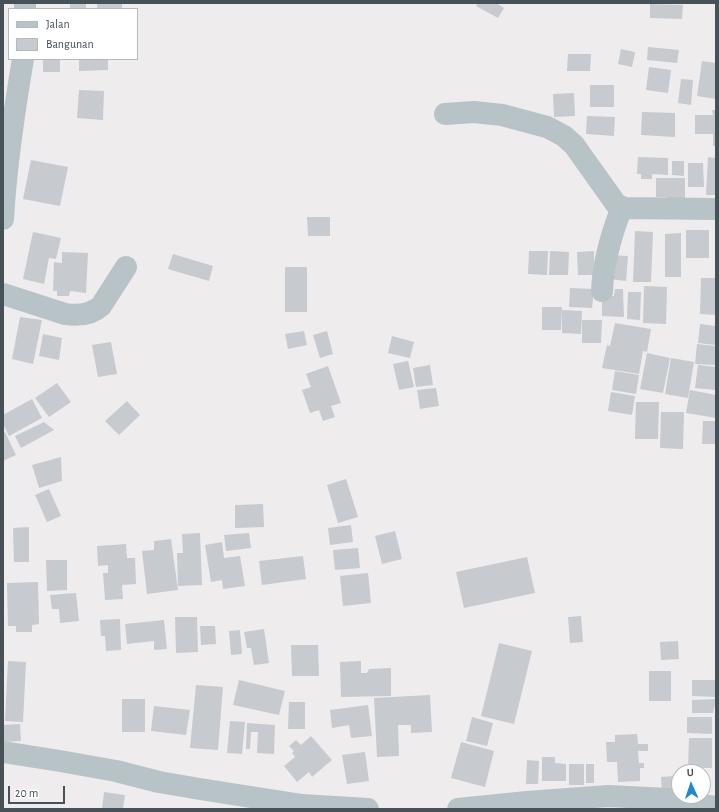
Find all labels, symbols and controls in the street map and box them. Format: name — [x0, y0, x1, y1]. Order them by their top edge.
legend — [8, 8, 138, 60]
text: Jalan — [46, 18, 70, 30]
text: Bangunan — [46, 38, 94, 50]
north arrow — [671, 764, 711, 804]
text: U — [687, 767, 694, 778]
scale bar — [10, 778, 67, 804]
text: 20 m — [15, 787, 38, 799]

